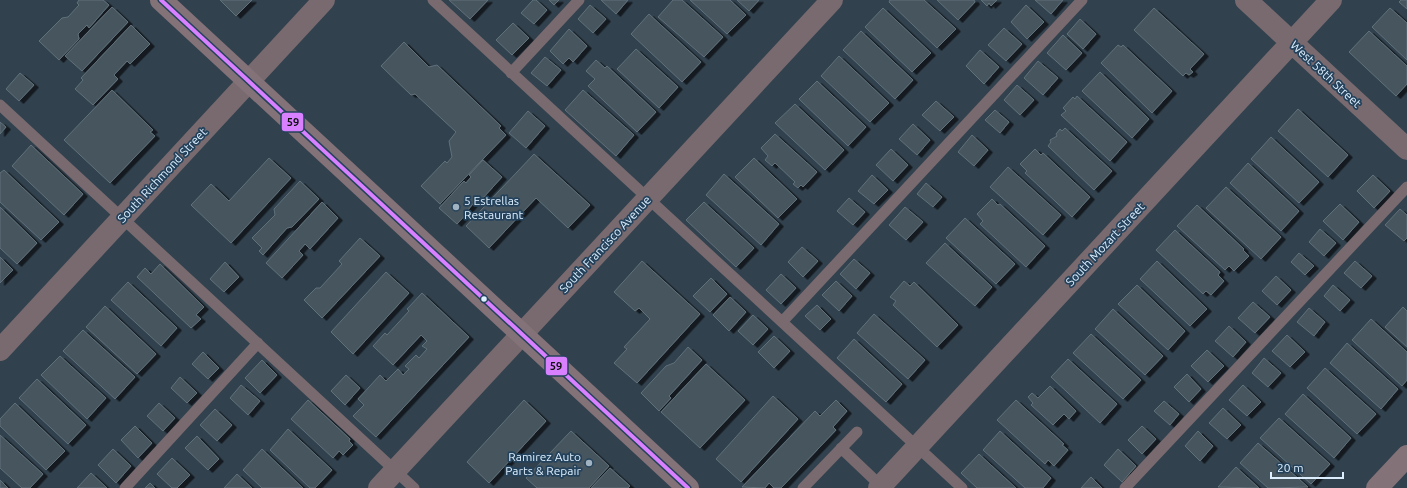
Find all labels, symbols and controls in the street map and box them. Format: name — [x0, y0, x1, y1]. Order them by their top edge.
street label: West 58th Street — [1288, 38, 1364, 110]
line badge: 59 — [281, 112, 304, 132]
text: 59 — [287, 116, 299, 128]
street label: South Richmond Street — [115, 125, 210, 225]
street label: South Francisco Avenue — [557, 193, 653, 295]
place label: 5 Estrellas Restaurant — [464, 194, 524, 221]
street label: South Mozart Street — [1063, 200, 1147, 288]
marker: 5 Estrellas Restaurant — [451, 202, 461, 212]
unlabelled marker — [479, 294, 489, 304]
line badge: 59 — [545, 356, 568, 376]
text: 59 — [550, 360, 562, 372]
place label: Ramirez Auto Parts & Repair — [505, 450, 581, 477]
scale bar — [1271, 454, 1343, 480]
marker: Ramirez Auto Parts & Repair — [584, 458, 594, 468]
text: 20 m — [1277, 461, 1304, 474]

